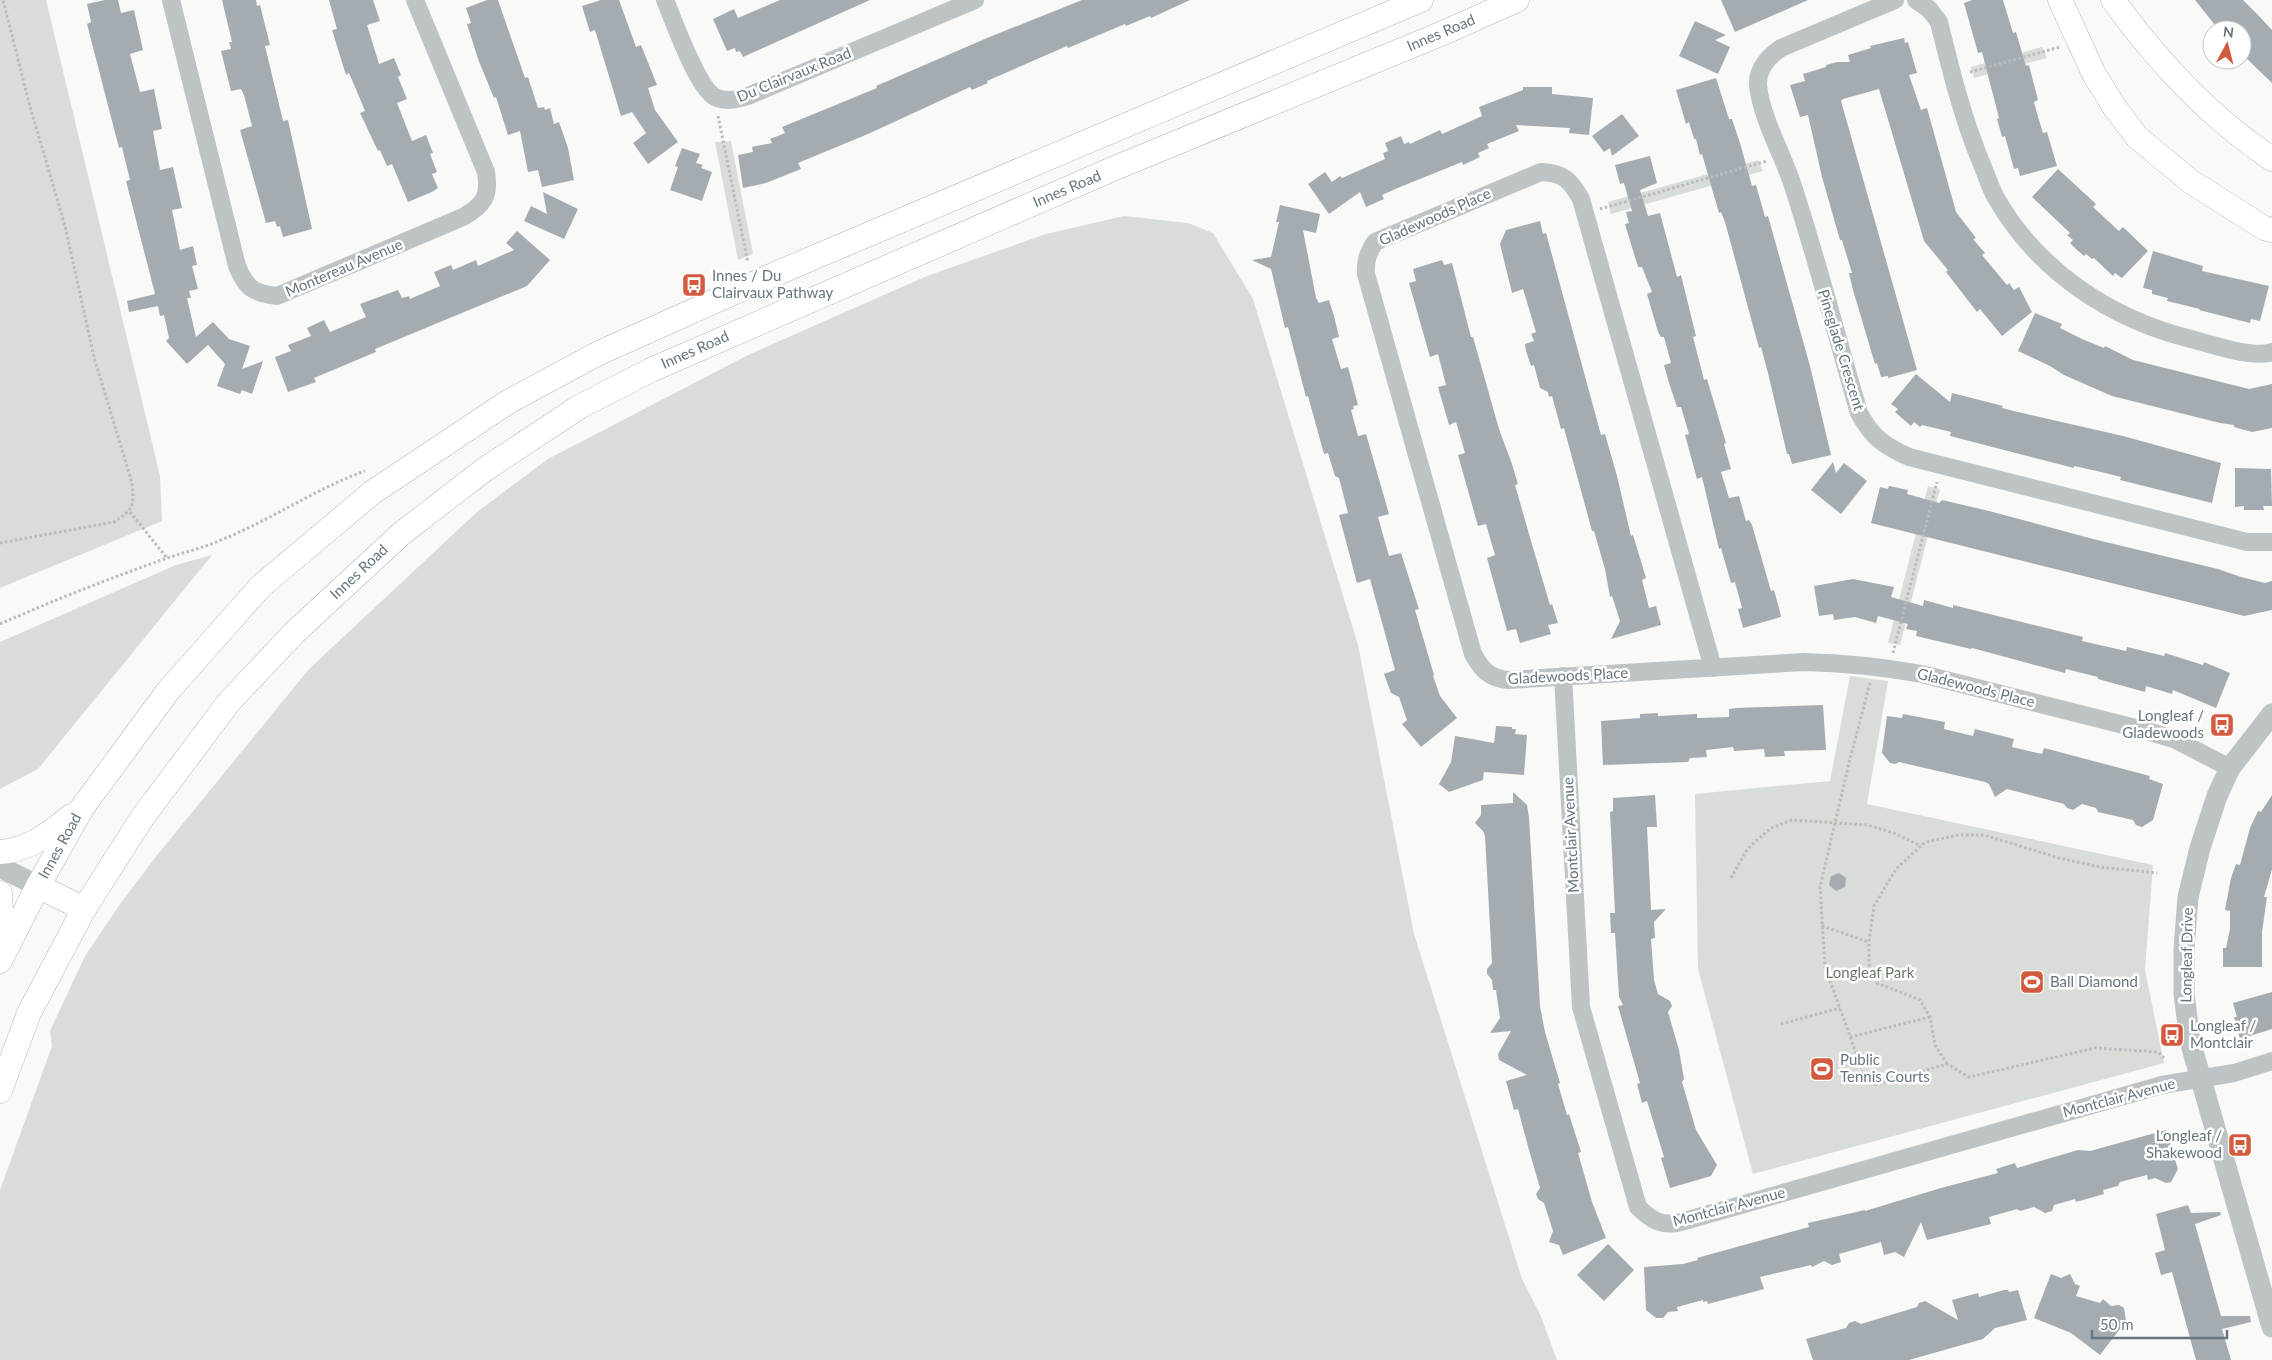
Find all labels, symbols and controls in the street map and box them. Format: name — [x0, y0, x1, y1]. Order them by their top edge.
street label: Innes Road — [1404, 10, 1477, 55]
north arrow — [2202, 20, 2252, 70]
text: N — [2222, 23, 2235, 41]
street label: Du Clairvaux Road — [734, 43, 853, 105]
street label: Innes Road — [1030, 166, 1103, 211]
street label: Gladewoods Place — [1376, 183, 1493, 249]
street label: Montereau Avenue — [282, 234, 405, 300]
place label: Innes / Du Clairvaux Pathway — [712, 266, 834, 301]
bus stop icon: Innes / Du Clairvaux Pathway — [681, 272, 707, 298]
street label: Pineglade Crescent — [1815, 287, 1869, 413]
street label: Innes Road — [658, 326, 731, 372]
street label: Innes Road — [326, 540, 391, 603]
street label: Gladewoods Place — [1507, 663, 1629, 687]
street label: Gladewoods Place — [1916, 664, 2037, 710]
place label: Longleaf / Gladewoods — [2122, 706, 2204, 741]
bus stop icon: Longleaf / Gladewoods — [2209, 712, 2235, 738]
street label: Montclair Avenue — [1558, 777, 1582, 893]
street label: Innes Road — [34, 810, 85, 882]
street label: Longleaf Drive — [2176, 907, 2196, 1003]
park label: Longleaf Park — [1826, 963, 1915, 981]
sports icon: Ball Diamond — [2019, 969, 2045, 995]
place label: Ball Diamond — [2050, 972, 2138, 990]
place label: Longleaf / Montclair — [2190, 1016, 2256, 1051]
bus stop icon: Longleaf / Montclair — [2159, 1022, 2185, 1048]
place label: Public Tennis Courts — [1840, 1050, 1930, 1085]
sports icon: Public Tennis Courts — [1809, 1056, 1835, 1082]
street label: Montclair Avenue — [2061, 1073, 2177, 1121]
place label: Longleaf / Shakewood — [2146, 1126, 2222, 1161]
bus stop icon: Longleaf / Shakewood — [2227, 1132, 2253, 1158]
street label: Montclair Avenue — [1671, 1182, 1787, 1230]
scale bar — [2092, 1308, 2227, 1340]
text: 50 m — [2100, 1315, 2134, 1333]

